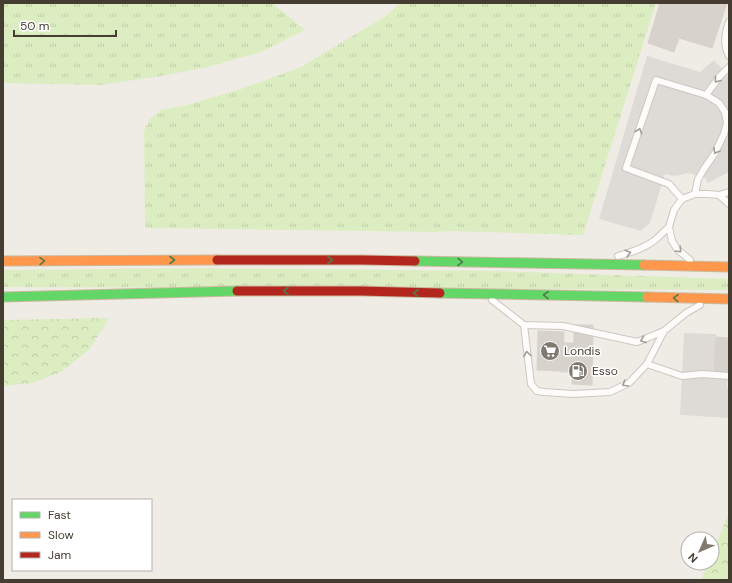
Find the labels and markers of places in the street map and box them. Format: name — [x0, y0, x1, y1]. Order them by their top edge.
supermarket icon: Londis — [539, 340, 561, 362]
place label: Londis — [564, 343, 601, 359]
fuel station icon: Esso — [567, 360, 589, 382]
place label: Esso — [592, 363, 618, 379]

